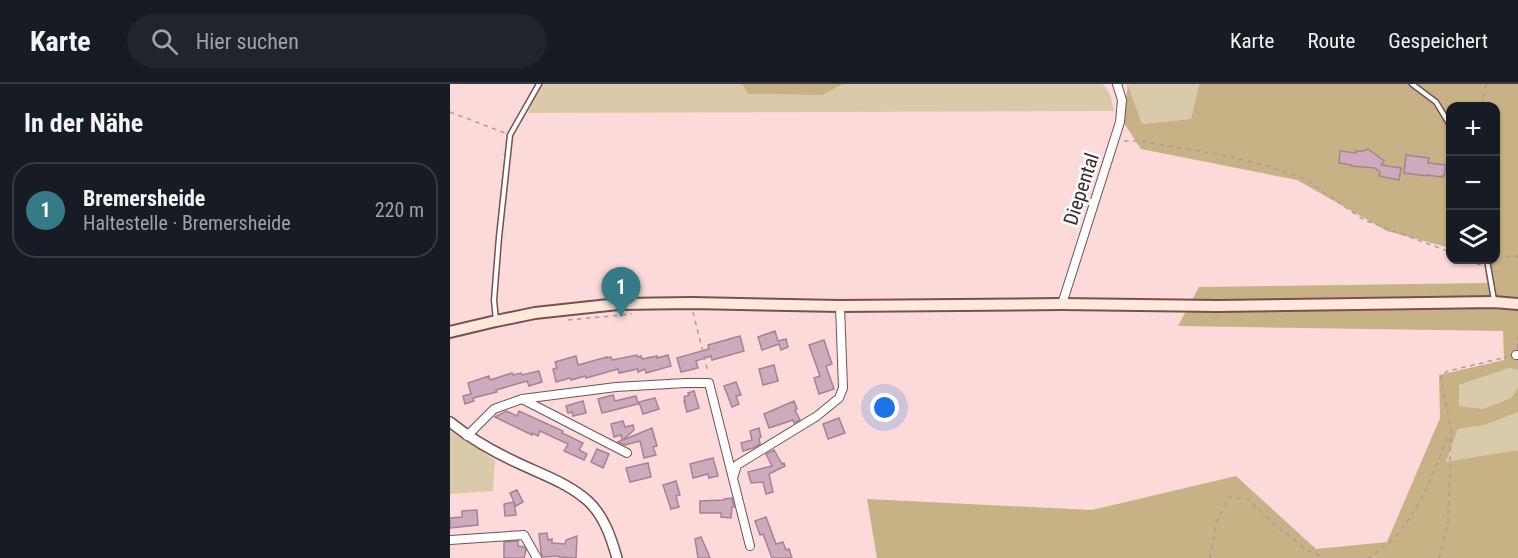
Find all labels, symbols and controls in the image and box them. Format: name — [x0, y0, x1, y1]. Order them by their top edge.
search box — [127, 14, 547, 68]
text: Karte — [30, 25, 91, 58]
icon: search — [148, 25, 181, 58]
text: Hier suchen — [196, 29, 299, 54]
text: Karte — [1230, 29, 1274, 53]
text: Route — [1307, 29, 1355, 53]
text: Gespeichert — [1388, 29, 1488, 53]
map controls — [1446, 102, 1500, 264]
button: + — [1446, 102, 1500, 156]
text: In der Nähe — [24, 108, 143, 138]
street label: Diepental — [1058, 150, 1104, 228]
button: − — [1446, 156, 1500, 210]
text: Bremersheide — [83, 186, 205, 211]
text: 1 — [40, 198, 51, 222]
text: 220 m — [375, 198, 424, 222]
button: layers — [1446, 210, 1500, 264]
text: Haltestelle · Bremersheide — [83, 211, 291, 235]
pin: 1 — [602, 268, 640, 317]
your location — [870, 393, 899, 422]

